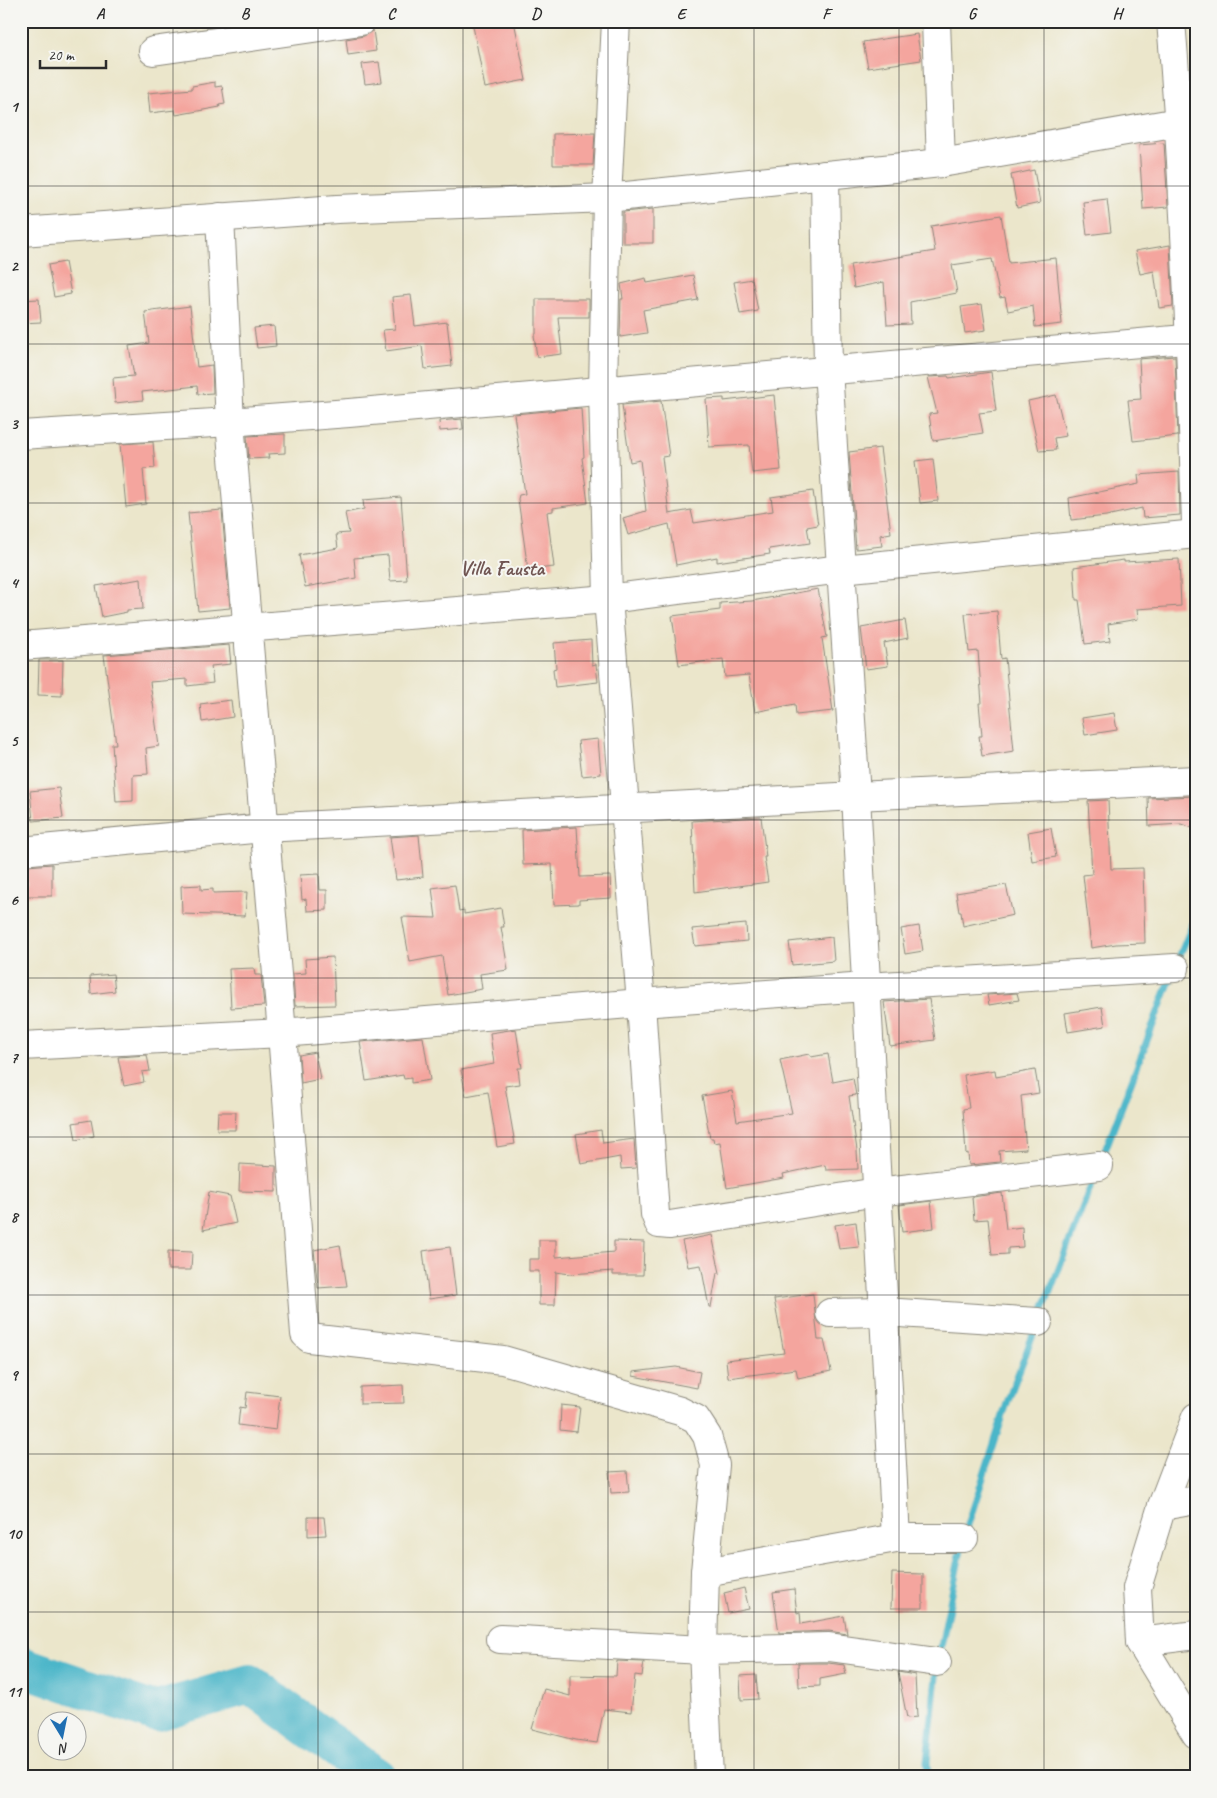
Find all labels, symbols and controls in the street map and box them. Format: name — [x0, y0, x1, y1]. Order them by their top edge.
text: A — [96, 4, 106, 24]
text: B — [241, 4, 251, 24]
text: C — [387, 4, 397, 24]
text: D — [531, 4, 542, 24]
text: E — [677, 4, 688, 24]
text: F — [822, 4, 833, 24]
text: G — [968, 4, 978, 24]
text: H — [1112, 4, 1124, 24]
scale bar — [40, 38, 106, 70]
text: 20 m — [48, 46, 75, 65]
text: 1 — [10, 97, 19, 117]
text: 2 — [10, 256, 19, 276]
text: 3 — [10, 414, 19, 434]
district label: Villa Fausta — [460, 555, 546, 581]
text: 4 — [10, 573, 19, 593]
text: 5 — [11, 731, 20, 751]
text: 6 — [10, 890, 19, 910]
text: 7 — [10, 1048, 19, 1068]
text: 8 — [10, 1207, 19, 1227]
text: 9 — [10, 1365, 19, 1385]
text: 10 — [7, 1524, 23, 1544]
text: 11 — [7, 1682, 23, 1702]
north arrow — [38, 1710, 88, 1760]
text: N — [56, 1739, 70, 1758]

